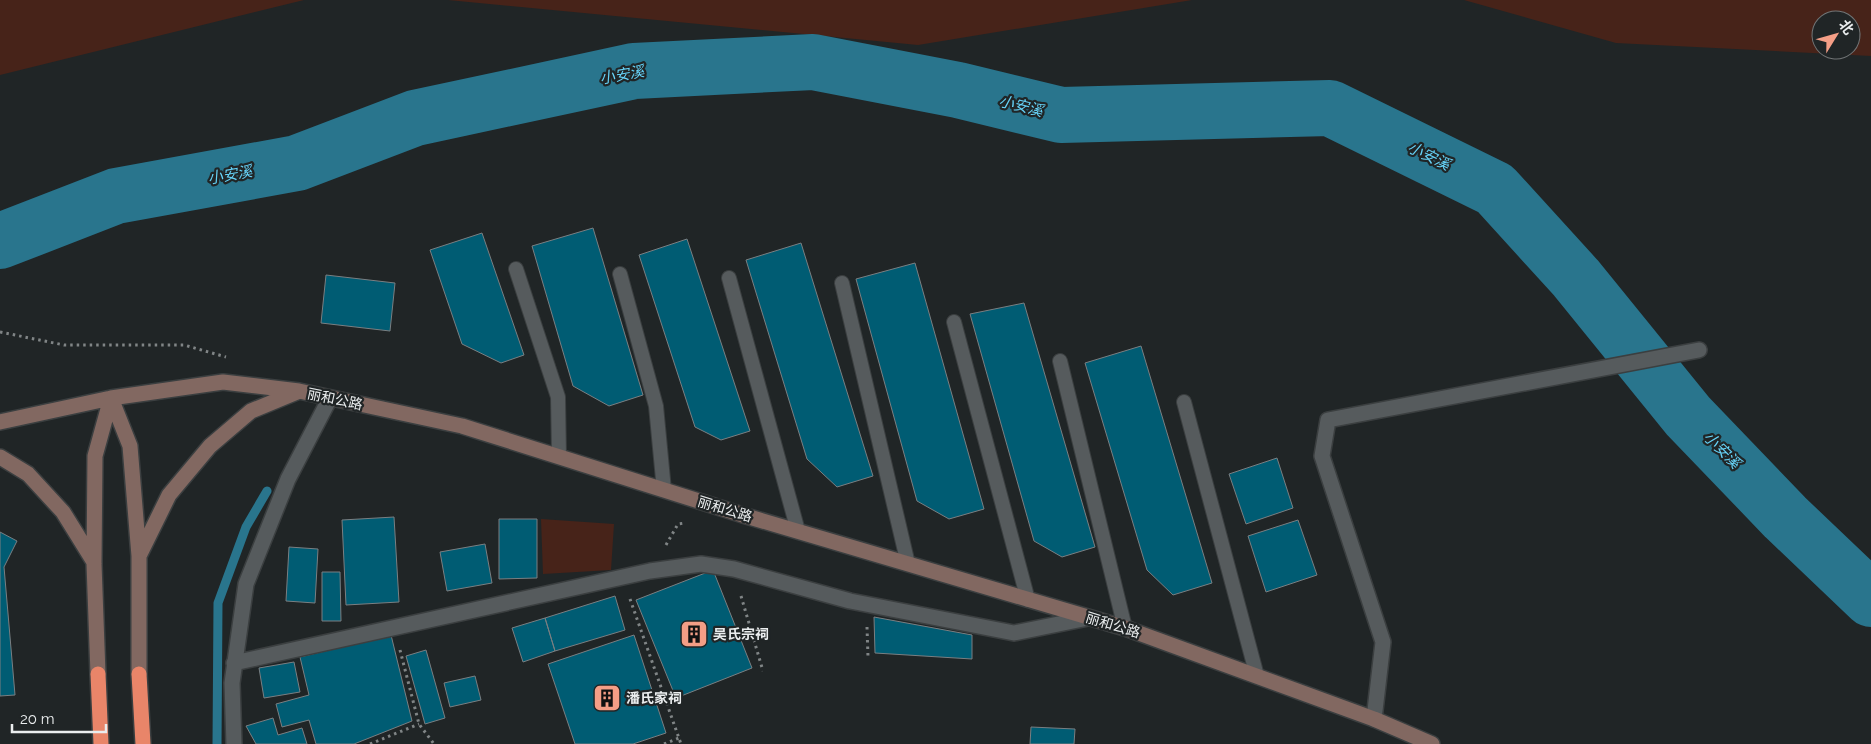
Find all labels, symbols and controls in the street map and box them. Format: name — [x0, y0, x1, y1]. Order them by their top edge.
north arrow — [1811, 10, 1861, 60]
text: 北 — [1836, 17, 1857, 38]
water label: 小安溪 — [598, 62, 648, 88]
water label: 小安溪 — [997, 92, 1047, 121]
water label: 小安溪 — [1405, 138, 1455, 175]
water label: 小安溪 — [206, 162, 256, 188]
street label: 丽和公路 — [306, 385, 364, 413]
water label: 小安溪 — [1700, 428, 1746, 474]
street label: 丽和公路 — [696, 493, 754, 525]
street label: 丽和公路 — [1084, 609, 1142, 641]
building icon: 吴氏宗祠 — [679, 619, 709, 649]
place label: 吴氏宗祠 — [713, 626, 769, 642]
building icon: 潘氏家祠 — [592, 683, 622, 713]
place label: 潘氏家祠 — [626, 690, 682, 706]
scale bar — [12, 702, 106, 734]
text: 20 m — [20, 710, 55, 728]

